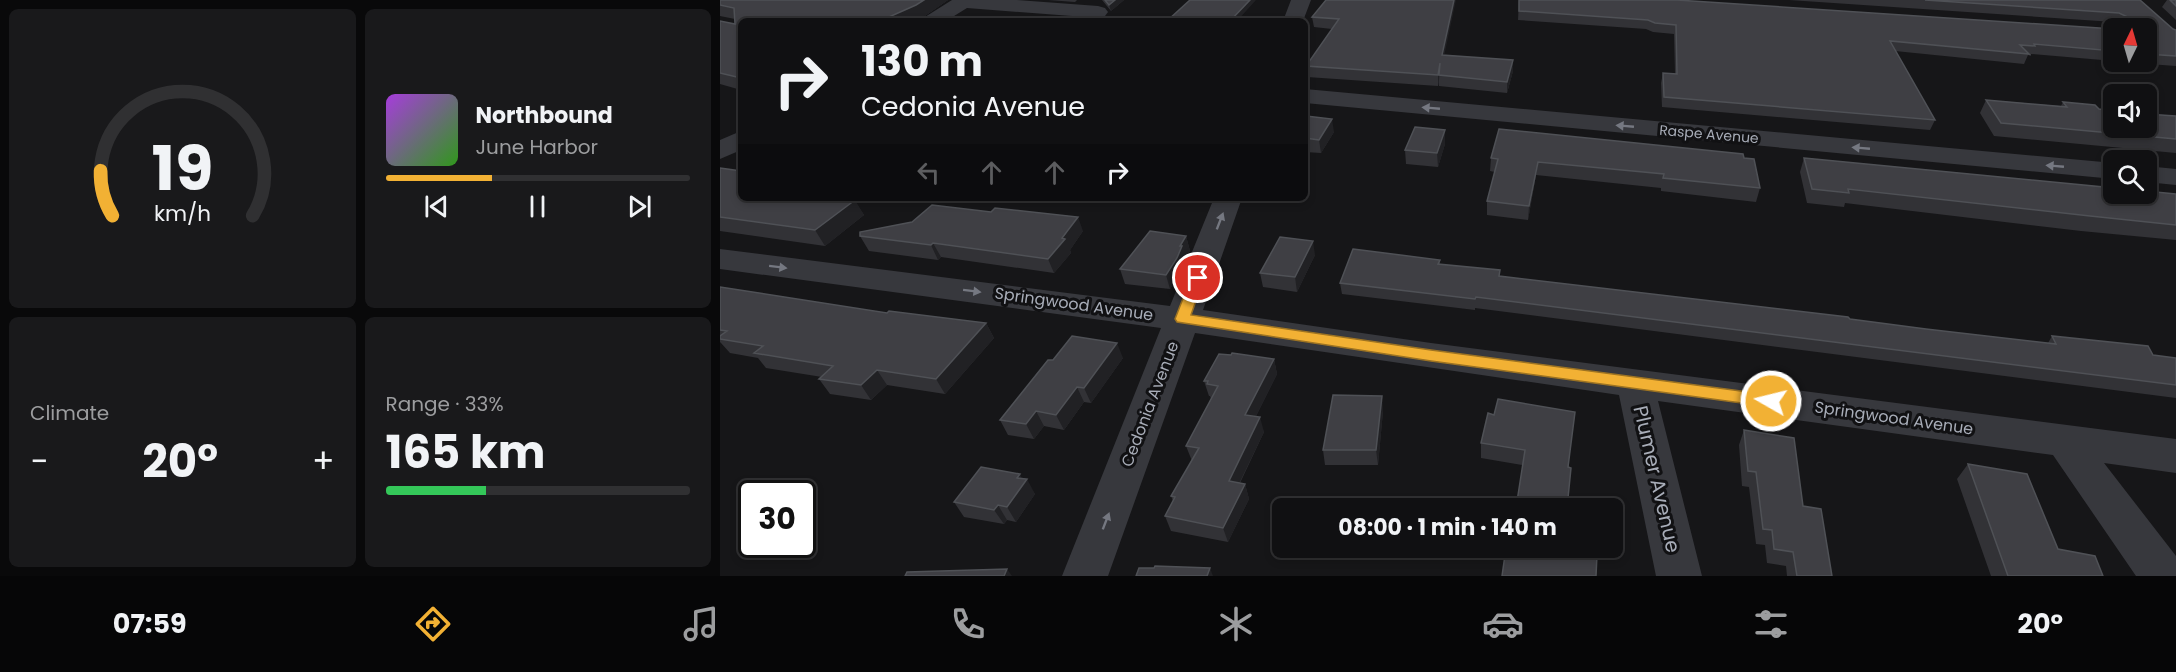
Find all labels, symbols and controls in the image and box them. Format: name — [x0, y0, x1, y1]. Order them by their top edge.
north arrow — [2103, 18, 2157, 72]
map controls — [2103, 18, 2157, 204]
text: 130 m — [861, 32, 983, 91]
icon: right — [762, 42, 840, 120]
button: sound — [2103, 84, 2157, 138]
text: Cedonia Avenue — [861, 88, 1085, 125]
text: Northbound — [476, 100, 613, 131]
one-way arrow — [1421, 103, 1440, 113]
street label: Raspe Avenue — [1658, 120, 1760, 148]
one-way arrow — [1616, 121, 1635, 131]
text: 19 — [151, 124, 213, 212]
text: June Harbor — [476, 133, 598, 161]
one-way arrow — [1852, 143, 1871, 153]
button: search — [2103, 150, 2157, 204]
icon: left — [912, 156, 945, 189]
icon: ahead — [975, 156, 1008, 189]
icon: ahead — [1038, 156, 1071, 189]
icon: right — [1101, 156, 1134, 189]
one-way arrow — [2046, 161, 2065, 171]
icon: previous — [420, 190, 453, 223]
icon: pause — [521, 190, 554, 223]
icon: next — [623, 190, 656, 223]
text: km/h — [154, 198, 211, 229]
one-way arrow — [1215, 212, 1225, 230]
pin — [1172, 252, 1223, 303]
icon: arrive — [1181, 261, 1214, 294]
one-way arrow — [769, 262, 788, 271]
street label: Springwood Avenue — [993, 281, 1155, 327]
one-way arrow — [962, 286, 981, 295]
street label: Cedonia Avenue — [1115, 338, 1185, 470]
position arrow — [1739, 369, 1803, 433]
text: Range · 33% — [386, 390, 504, 418]
street label: Springwood Avenue — [1813, 395, 1975, 441]
text: Climate — [30, 399, 109, 427]
street label: Plumer Avenue — [1626, 403, 1688, 555]
text: 165 km — [386, 421, 545, 484]
text: 20° — [142, 430, 218, 493]
text: − — [30, 438, 48, 485]
text: + — [312, 438, 334, 485]
speed limit sign: 30 — [738, 480, 816, 558]
one-way arrow — [1102, 512, 1111, 530]
text: 08:00 · 1 min · 140 m — [1338, 512, 1557, 543]
icon: directions — [412, 603, 454, 645]
icon: music — [680, 603, 722, 645]
icon: phone — [947, 603, 989, 645]
icon: climate — [1215, 603, 1257, 645]
icon: car — [1482, 603, 1524, 645]
icon: filters — [1750, 603, 1792, 645]
text: 07:59 — [113, 605, 187, 642]
text: 20° — [2018, 605, 2063, 642]

